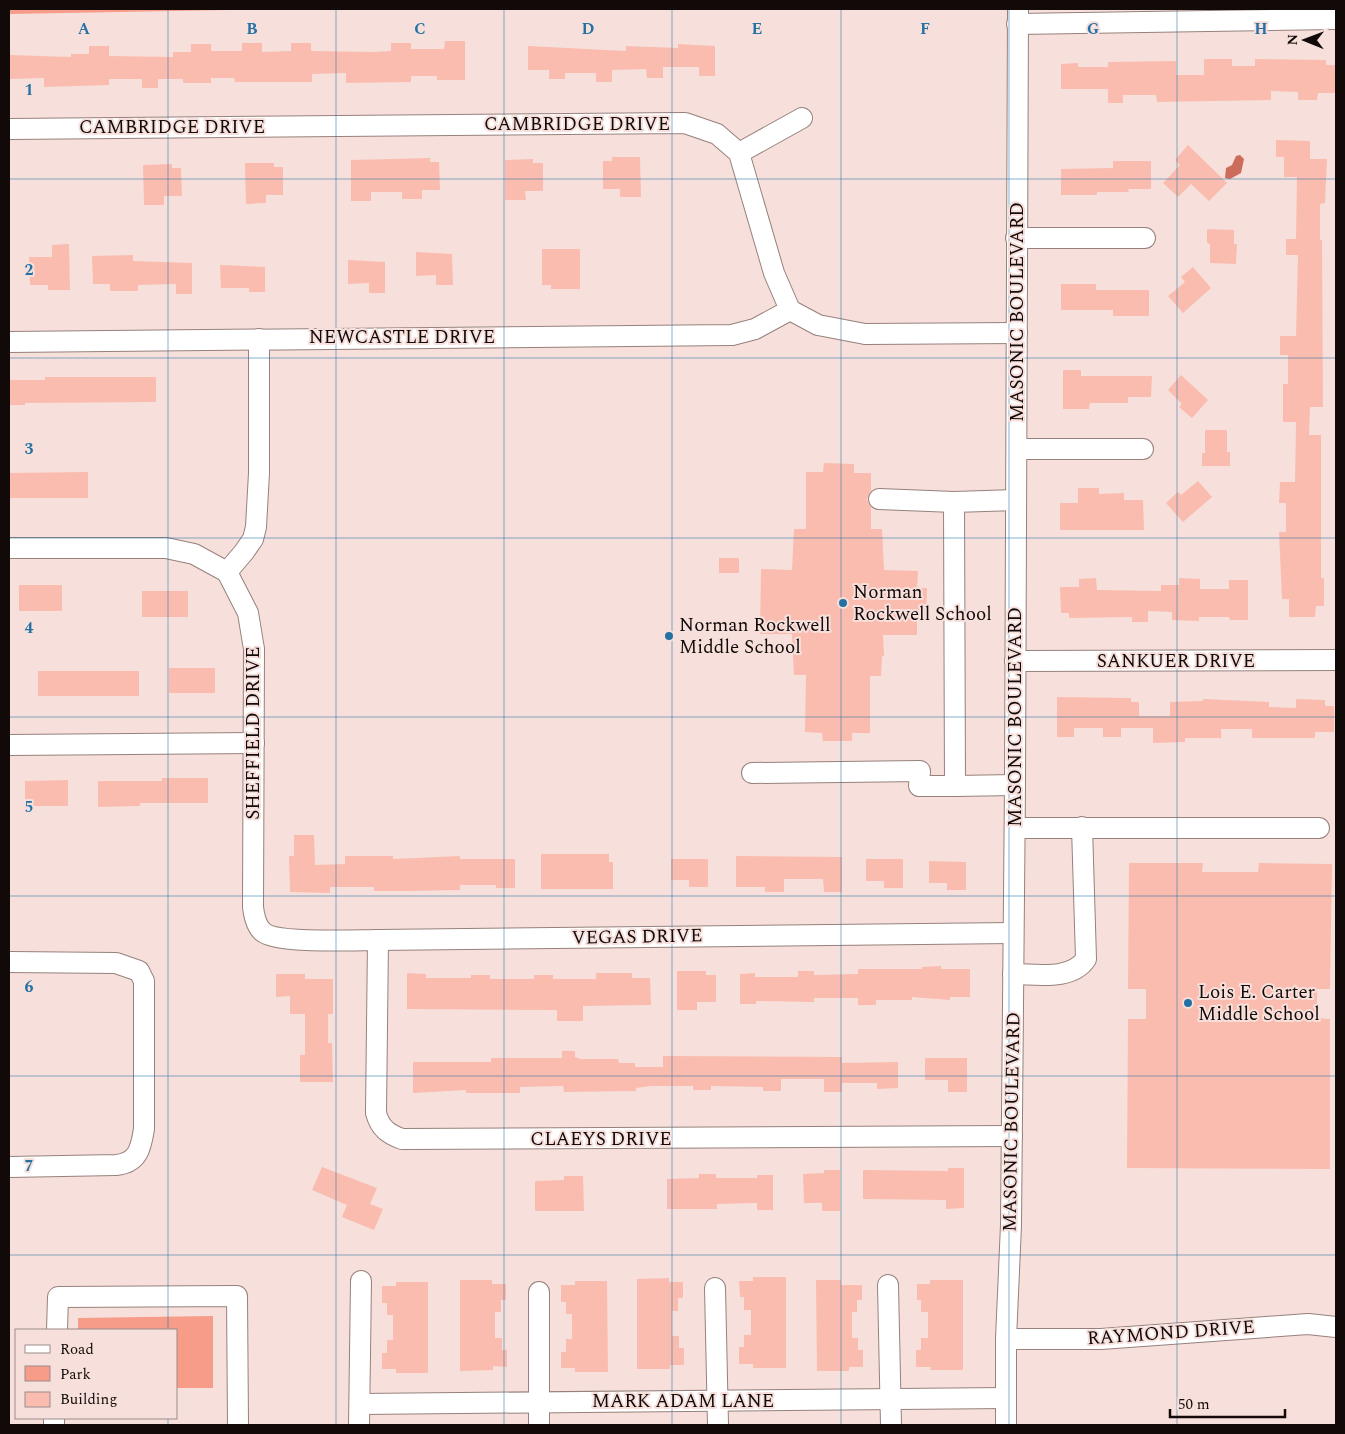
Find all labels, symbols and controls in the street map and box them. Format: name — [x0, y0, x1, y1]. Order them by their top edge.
north arrow — [1280, 15, 1330, 65]
text: A — [78, 17, 91, 41]
text: B — [246, 17, 258, 41]
text: C — [414, 17, 426, 41]
text: D — [582, 17, 595, 41]
text: E — [752, 17, 762, 41]
text: F — [920, 17, 930, 41]
text: G — [1087, 17, 1099, 41]
text: H — [1254, 17, 1268, 41]
text: N — [1282, 34, 1303, 46]
text: 1 — [25, 78, 33, 102]
street label: CAMBRIDGE DRIVE — [484, 110, 670, 139]
street label: CAMBRIDGE DRIVE — [79, 113, 265, 142]
street label: MASONIC BOULEVARD — [1003, 202, 1032, 422]
text: 2 — [25, 258, 34, 282]
street label: NEWCASTLE DRIVE — [309, 323, 495, 352]
text: 3 — [25, 437, 34, 461]
place label: Norman Rockwell School — [853, 578, 992, 629]
marker: Norman Rockwell School — [837, 597, 849, 609]
street label: MASONIC BOULEVARD — [1001, 607, 1030, 827]
place label: Norman Rockwell Middle School — [679, 611, 831, 662]
text: 4 — [25, 616, 34, 640]
marker: Norman Rockwell Middle School — [663, 630, 675, 642]
street label: SHEFFIELD DRIVE — [239, 646, 268, 820]
street label: SANKUER DRIVE — [1097, 647, 1255, 676]
text: 5 — [25, 795, 33, 819]
street label: VEGAS DRIVE — [571, 921, 703, 953]
text: 6 — [25, 975, 34, 999]
place label: Lois E. Carter Middle School — [1198, 978, 1320, 1029]
marker: Lois E. Carter Middle School — [1182, 997, 1194, 1009]
street label: MASONIC BOULEVARD — [996, 1012, 1028, 1232]
street label: CLAEYS DRIVE — [530, 1125, 672, 1154]
text: 7 — [25, 1154, 34, 1178]
street label: RAYMOND DRIVE — [1086, 1313, 1256, 1353]
legend — [15, 1329, 178, 1419]
text: Road — [60, 1338, 94, 1361]
text: Park — [60, 1363, 91, 1386]
scale bar — [1170, 1386, 1285, 1418]
street label: MARK ADAM LANE — [592, 1387, 774, 1416]
text: Building — [60, 1388, 117, 1411]
text: 50 m — [1178, 1393, 1210, 1416]

